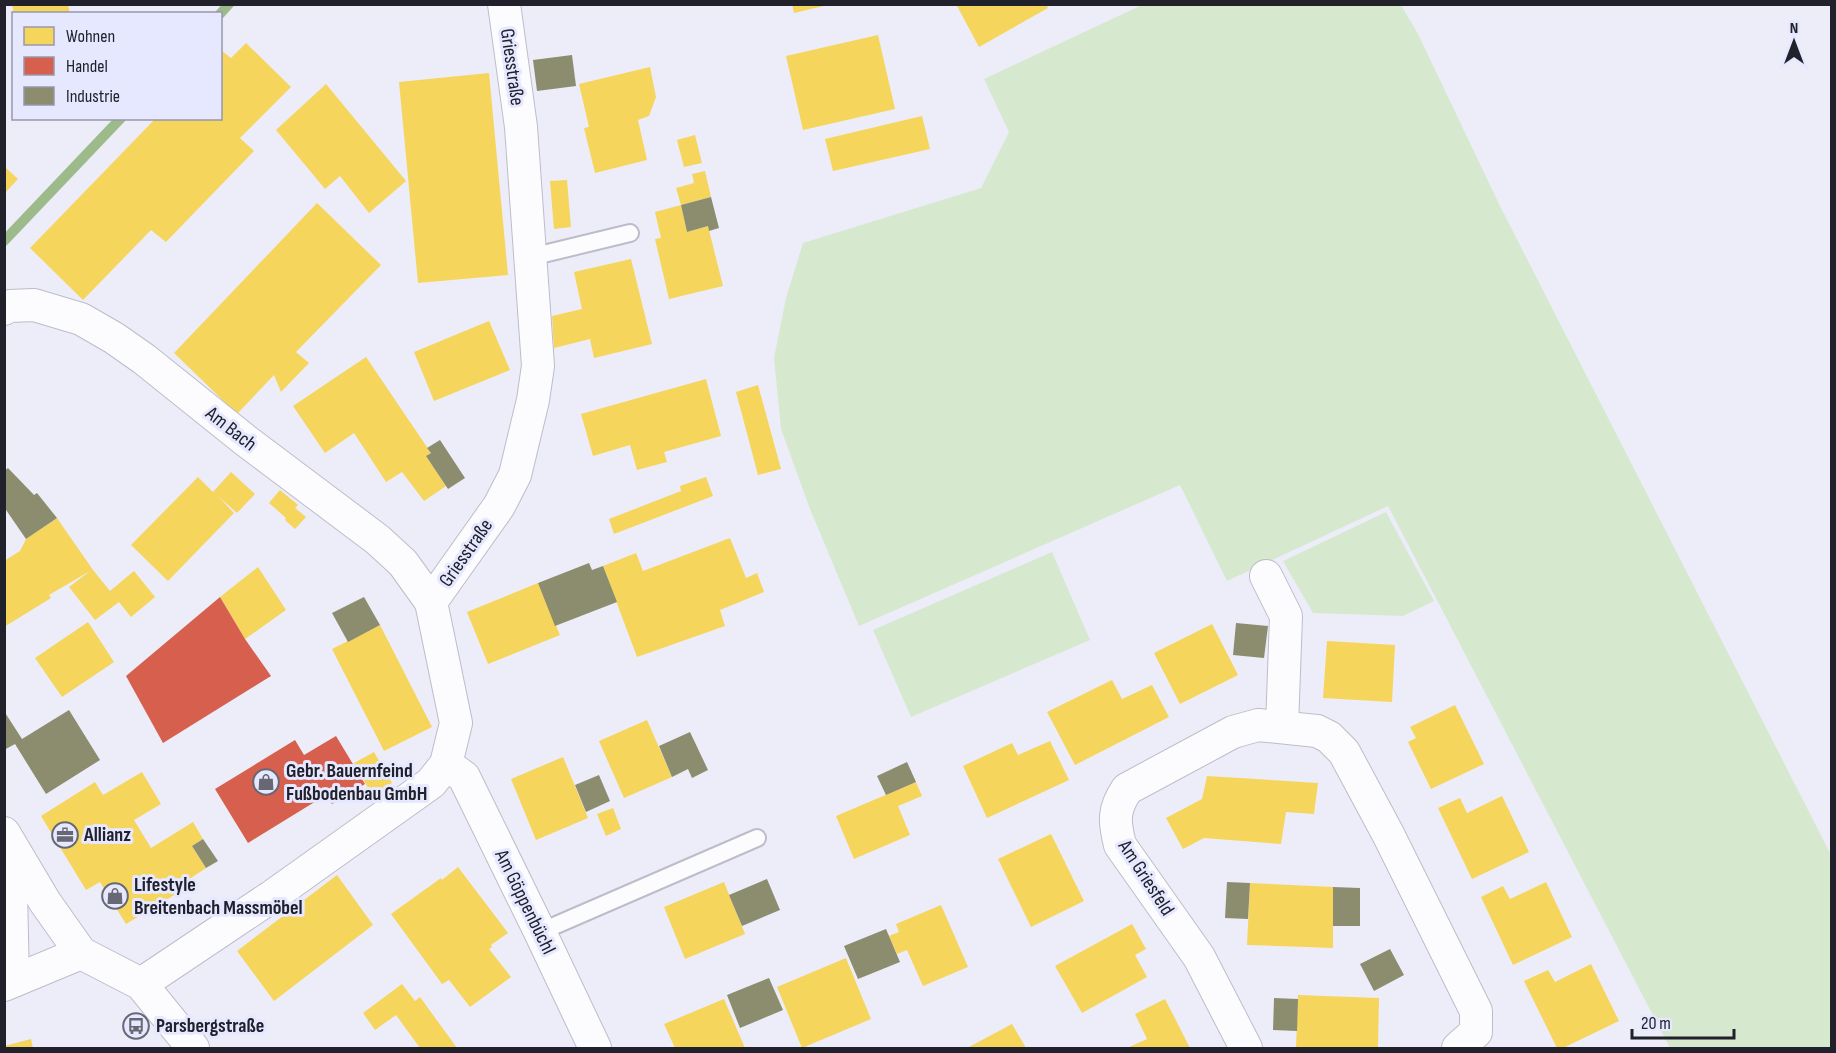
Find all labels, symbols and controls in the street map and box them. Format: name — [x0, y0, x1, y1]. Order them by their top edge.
legend — [12, 12, 222, 120]
north arrow — [1764, 12, 1824, 72]
text: N — [1790, 19, 1798, 38]
text: Wohnen — [66, 26, 115, 47]
street label: Griesstraße — [495, 27, 529, 107]
text: Handel — [66, 56, 108, 77]
text: Industrie — [66, 86, 120, 107]
street label: Am Bach — [200, 401, 261, 456]
street label: Griesstraße — [434, 514, 498, 592]
place label: Gebr. Bauernfeind Fußbodenbau GmbH — [286, 759, 427, 806]
shop icon: Gebr. Bauernfeind Fußbodenbau GmbH — [251, 767, 281, 797]
office icon: Allianz — [50, 820, 80, 850]
place label: Allianz — [83, 823, 131, 847]
street label: Am Griesfeld — [1112, 835, 1179, 920]
street label: Am Göppenbüchl — [489, 845, 561, 958]
place label: Lifestyle Breitenbach Massmöbel — [134, 873, 303, 920]
shop icon: Lifestyle Breitenbach Massmöbel — [100, 881, 130, 911]
scale bar — [1632, 1002, 1734, 1040]
bus stop icon: Parsbergstraße — [121, 1011, 151, 1041]
text: 20 m — [1641, 1013, 1671, 1034]
place label: Parsbergstraße — [156, 1014, 264, 1038]

